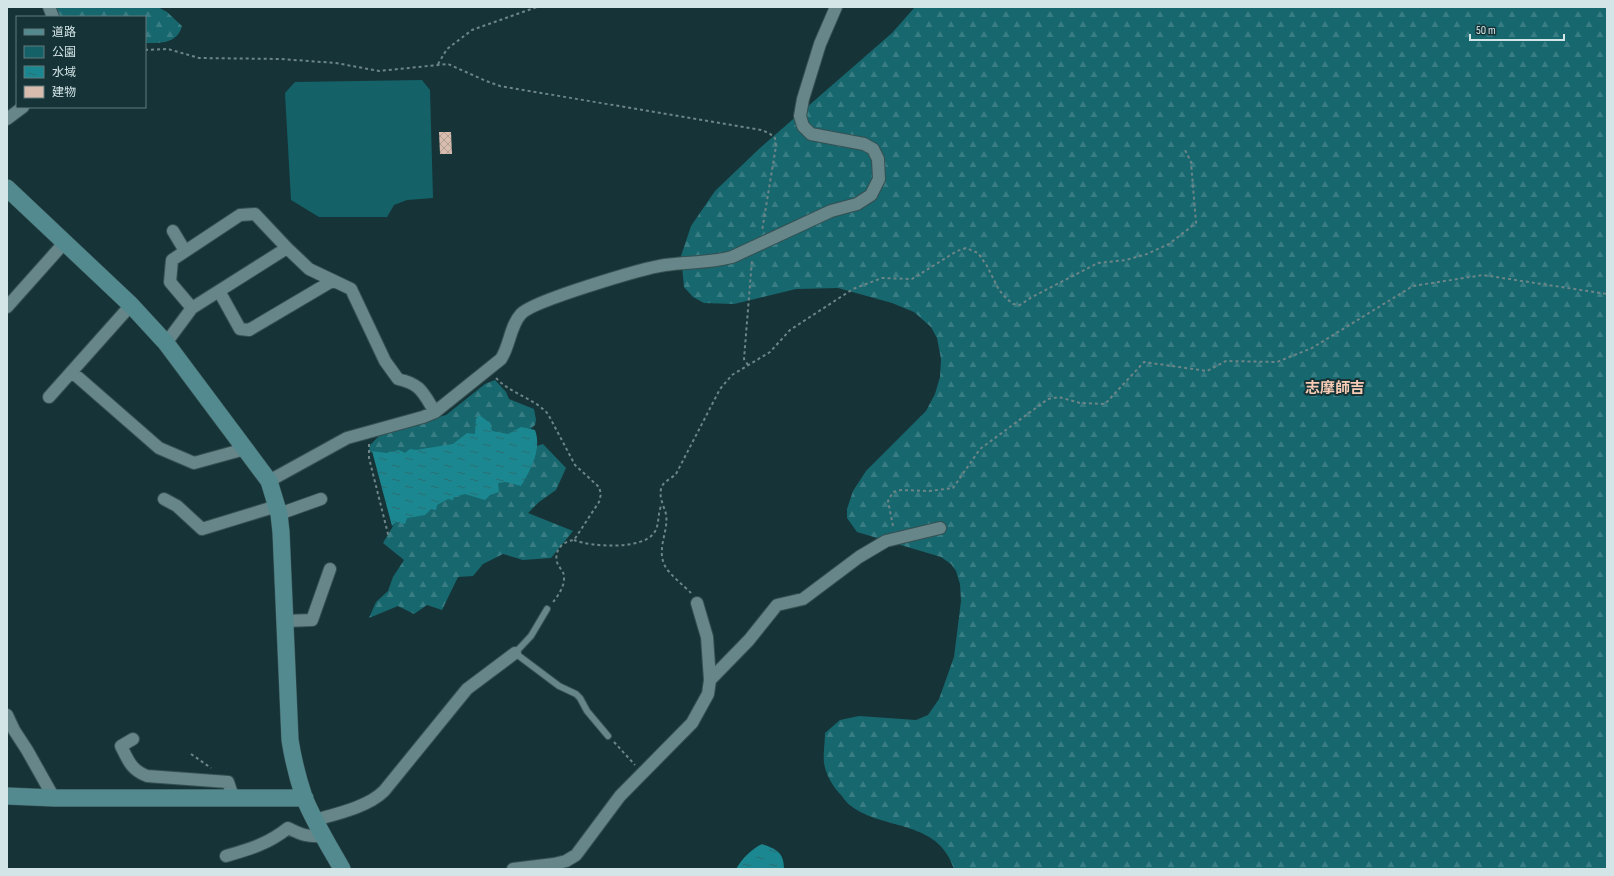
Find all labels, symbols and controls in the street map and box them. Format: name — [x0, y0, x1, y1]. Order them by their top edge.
legend — [16, 16, 146, 108]
scale bar — [1470, 16, 1564, 42]
text: 50 m — [1476, 23, 1496, 38]
text: 道路 — [52, 25, 76, 40]
text: 公園 — [52, 45, 76, 60]
text: 水域 — [52, 65, 76, 80]
text: 建物 — [52, 85, 76, 100]
district label: 志摩師吉 — [1305, 379, 1365, 398]

